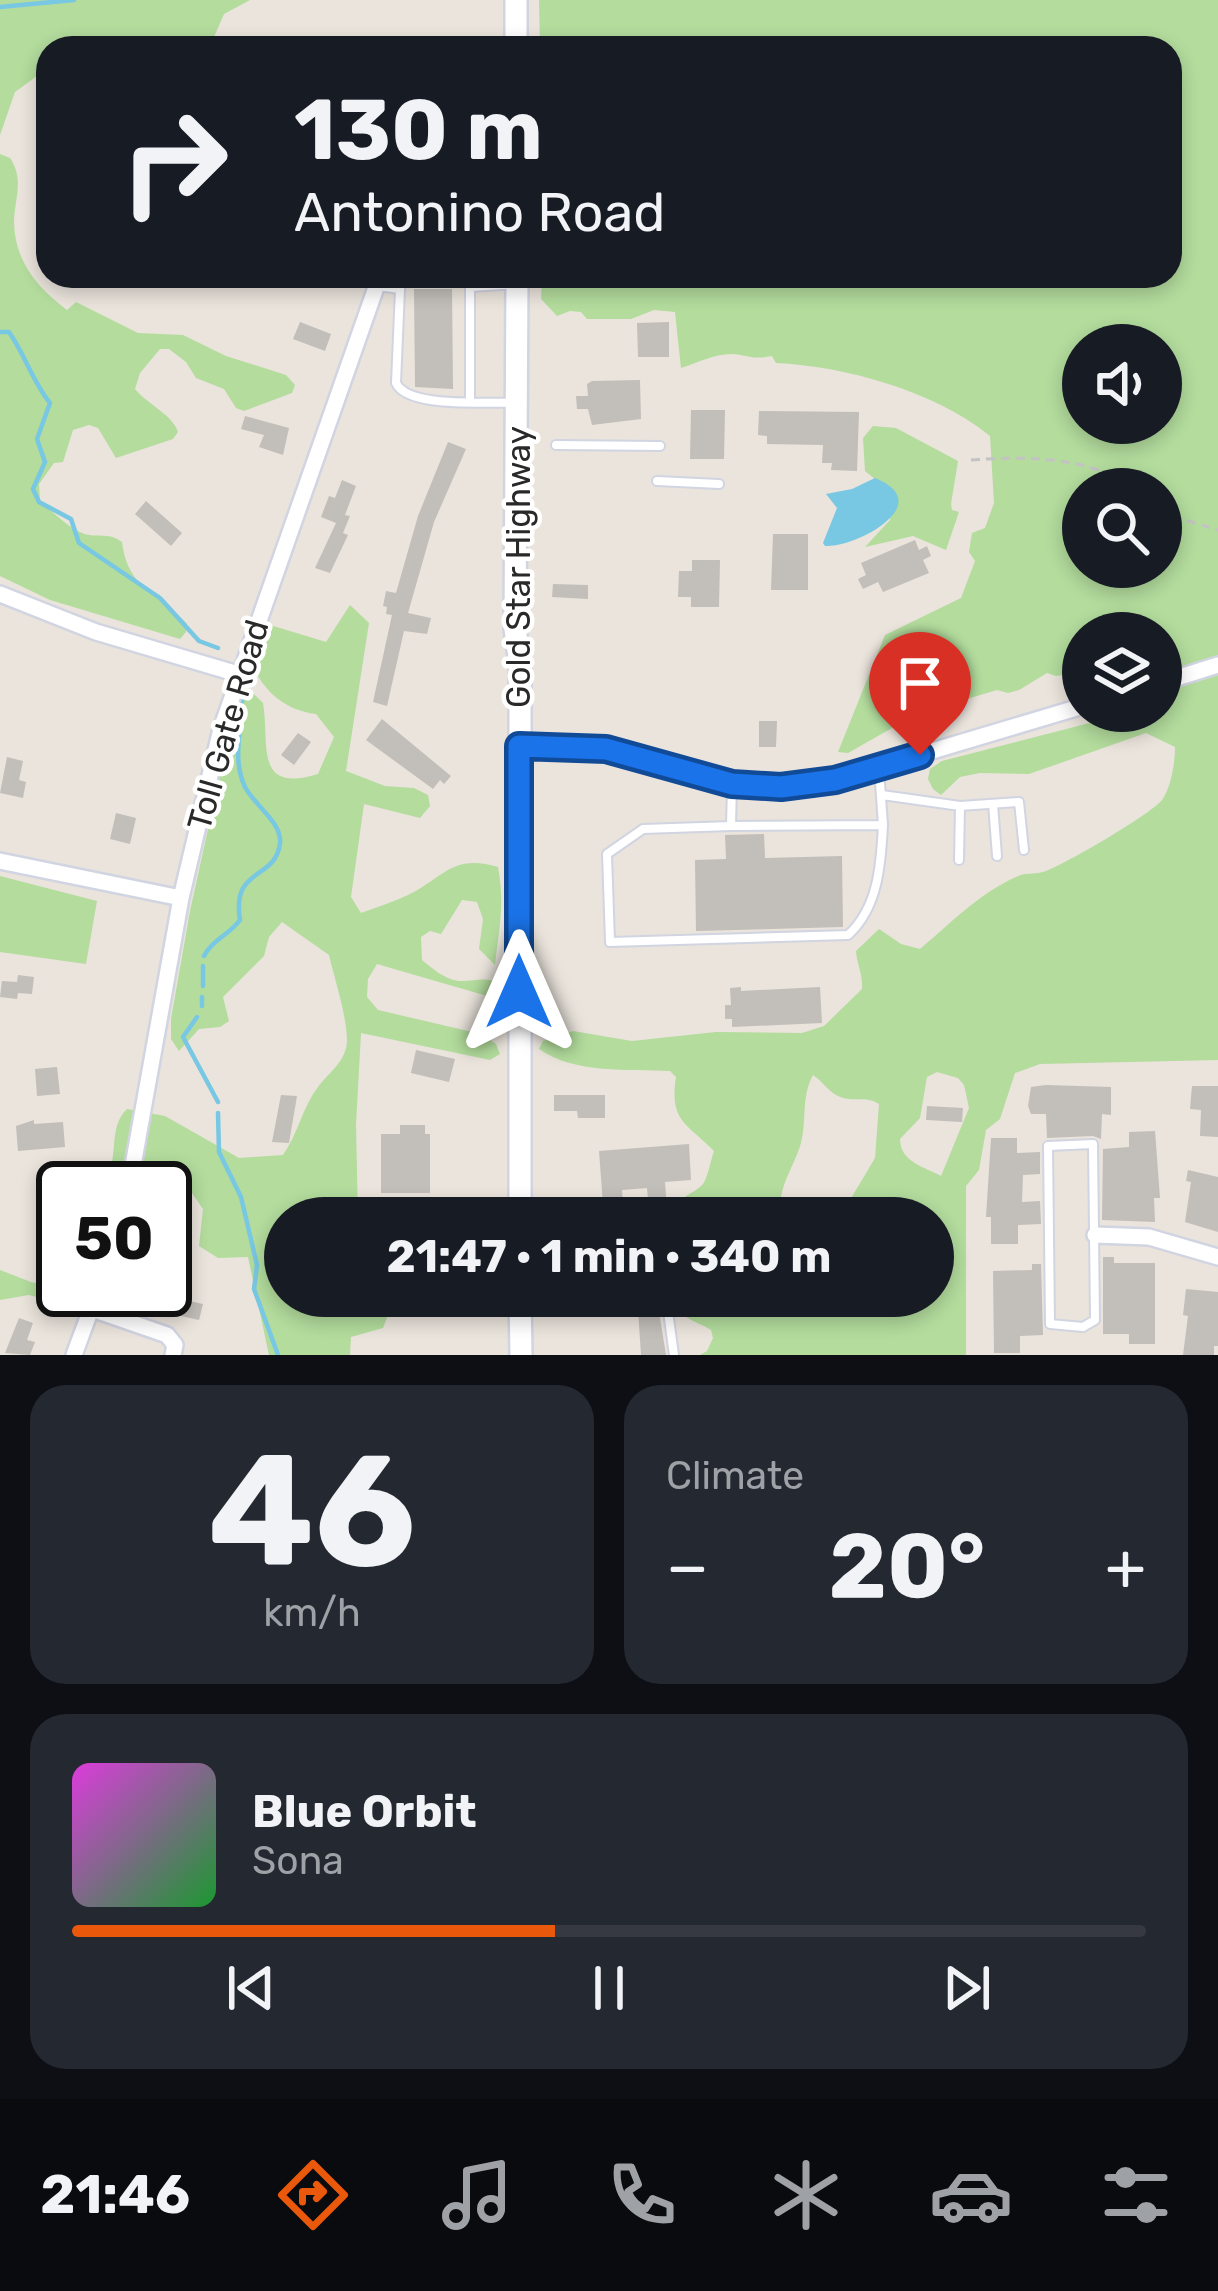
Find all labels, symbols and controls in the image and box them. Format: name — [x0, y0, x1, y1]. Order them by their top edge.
text: 130 m — [294, 80, 543, 180]
icon: right — [96, 84, 252, 240]
text: Antonino Road — [294, 181, 665, 245]
map controls — [1062, 324, 1182, 732]
button: sound — [1062, 324, 1182, 444]
street label: Gold Star Highway — [499, 426, 538, 708]
button: search — [1062, 468, 1182, 588]
button: layers — [1062, 612, 1182, 732]
street label: Toll Gate Road — [179, 615, 277, 835]
pin — [869, 632, 971, 755]
icon: arrive — [887, 650, 953, 716]
position arrow — [456, 929, 582, 1055]
speed limit sign: 50 — [36, 1161, 192, 1317]
text: 21:47 · 1 min · 340 m — [387, 1230, 832, 1283]
text: 46 — [208, 1419, 416, 1604]
text: Climate — [666, 1453, 804, 1499]
text: 20° — [829, 1513, 985, 1620]
text: − — [666, 1527, 709, 1606]
text: + — [1105, 1527, 1146, 1606]
text: km/h — [263, 1590, 361, 1636]
text: Blue Orbit — [252, 1785, 476, 1838]
text: Sona — [252, 1838, 344, 1884]
icon: previous — [218, 1955, 284, 2021]
icon: pause — [576, 1955, 642, 2021]
icon: next — [934, 1955, 1000, 2021]
icon: directions — [271, 2153, 355, 2237]
icon: music — [435, 2153, 519, 2237]
icon: phone — [600, 2153, 684, 2237]
icon: climate — [764, 2153, 848, 2237]
icon: car — [929, 2153, 1013, 2237]
icon: filters — [1094, 2153, 1178, 2237]
text: 21:46 — [40, 2163, 190, 2227]

